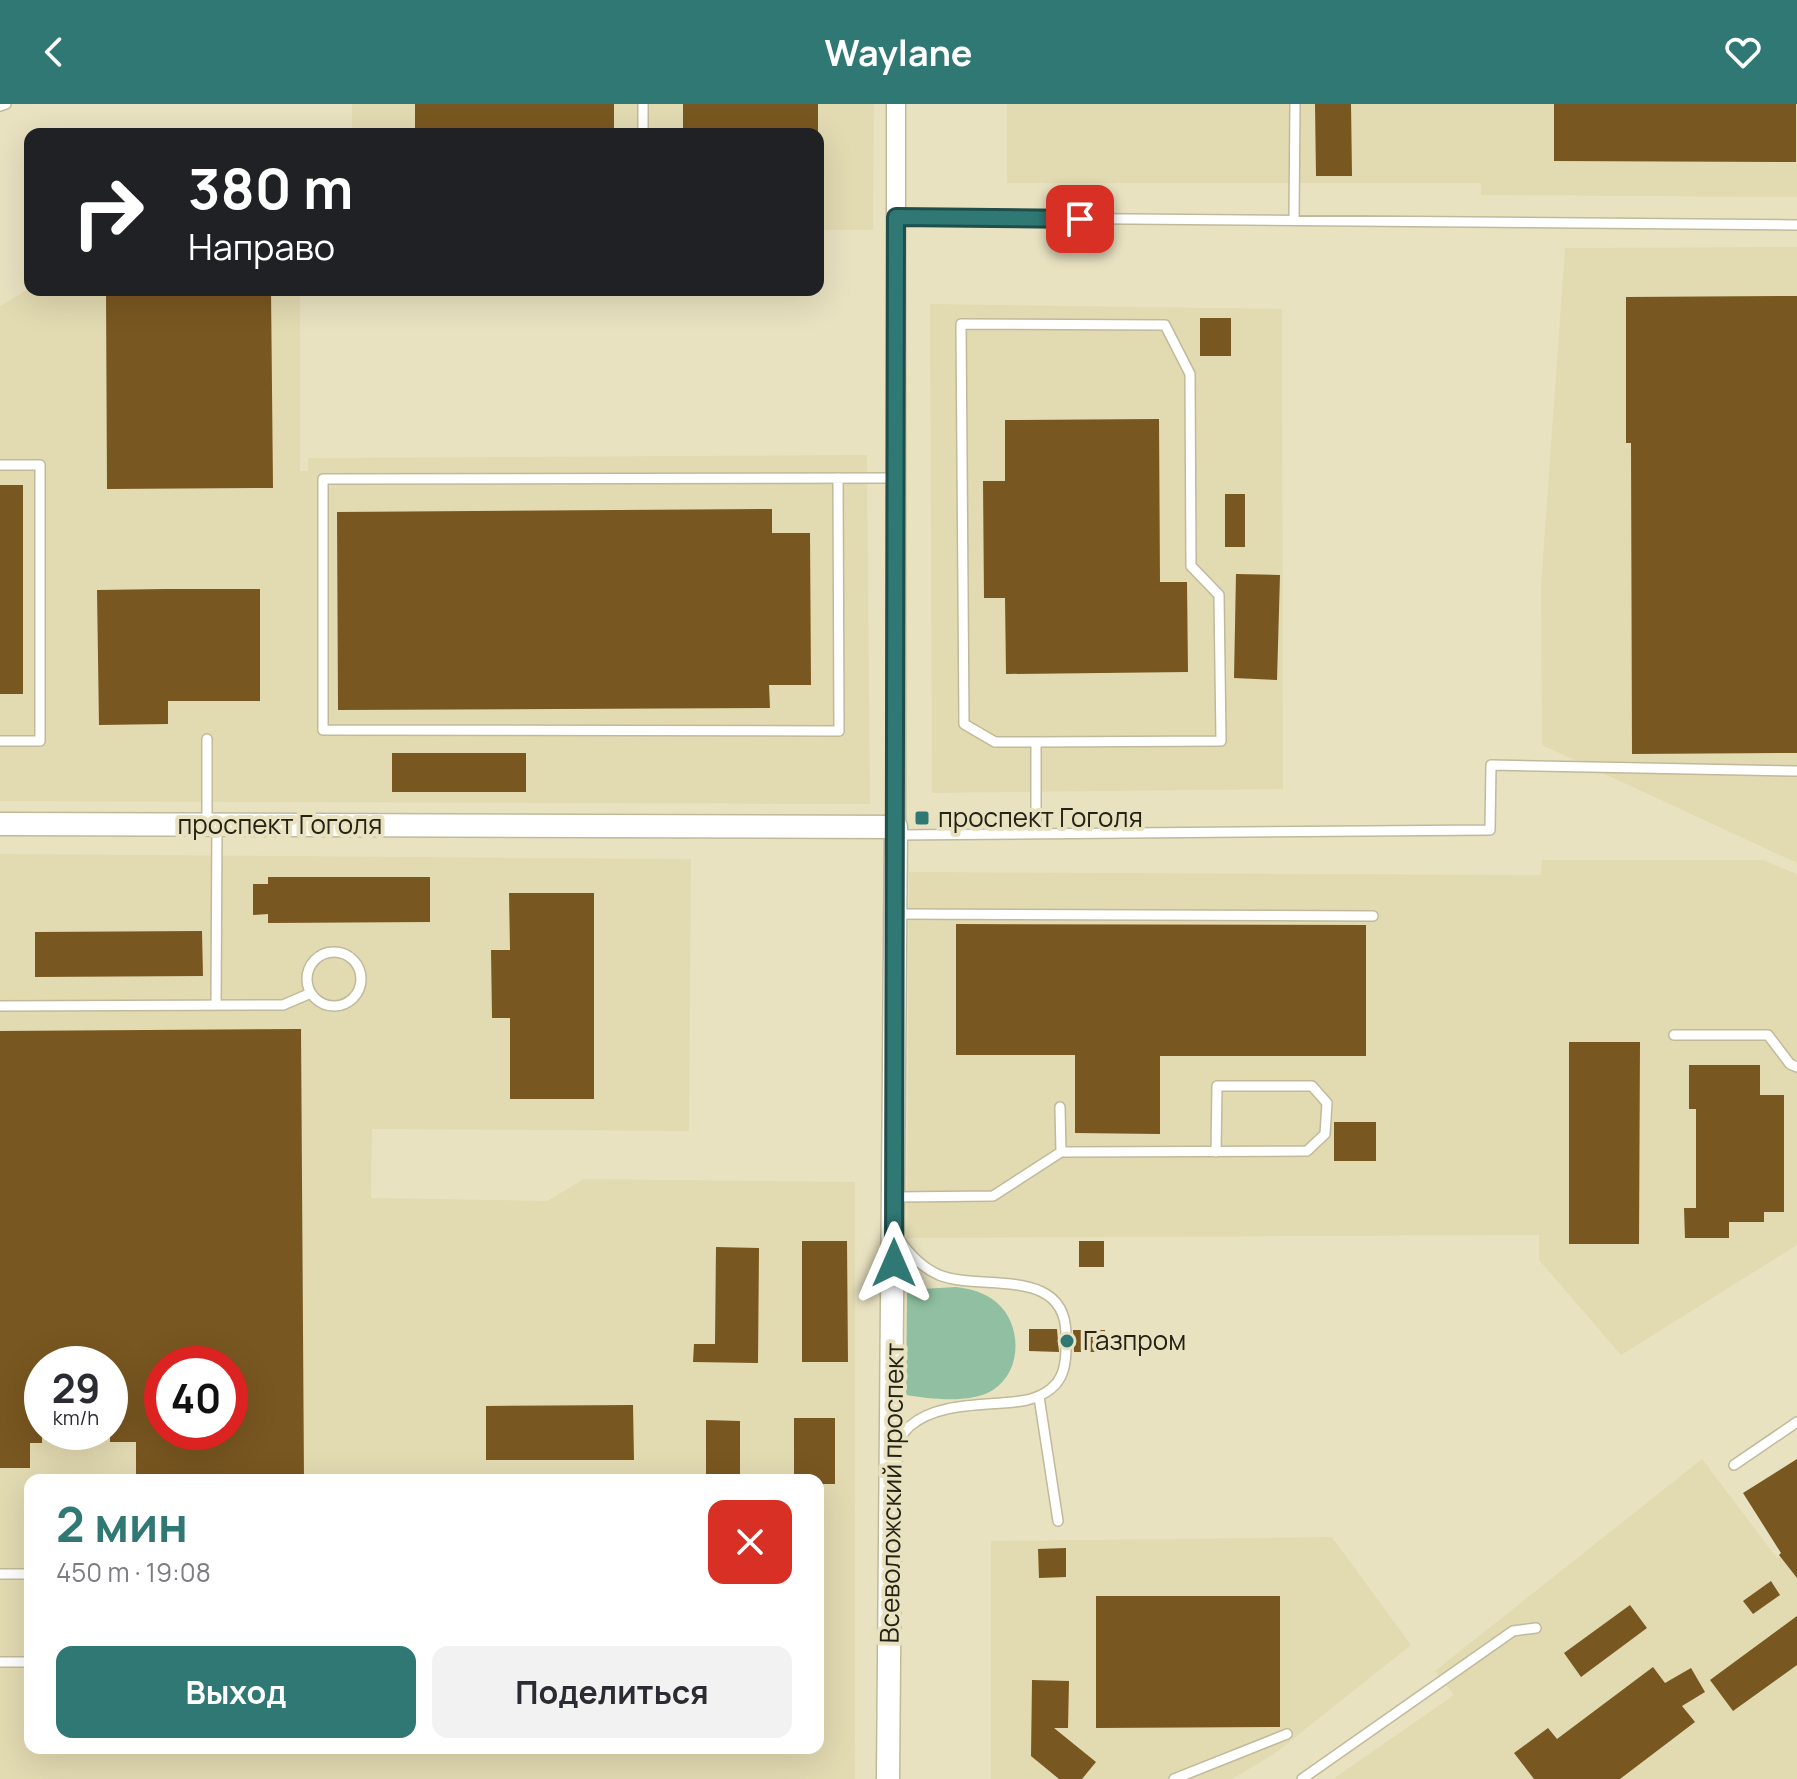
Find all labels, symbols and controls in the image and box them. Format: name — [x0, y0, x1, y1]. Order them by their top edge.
text: Waylane — [824, 28, 973, 77]
icon: back — [32, 30, 76, 74]
icon: heart — [1721, 30, 1765, 74]
text: 380 m — [188, 149, 353, 226]
icon: right — [56, 160, 160, 264]
pin — [1046, 185, 1114, 253]
icon: arrive — [1058, 197, 1102, 241]
text: Направо — [188, 222, 335, 271]
place label: проспект Гоголя — [938, 799, 1143, 835]
street label: проспект Гоголя — [178, 806, 382, 842]
marker: проспект Гоголя — [913, 809, 931, 827]
position arrow — [852, 1221, 936, 1305]
place label: Газпром — [1083, 1322, 1186, 1358]
marker: Газпром — [1058, 1332, 1076, 1350]
street label: Всеволожский проспект — [870, 1342, 912, 1644]
speed limit sign: 40 — [144, 1346, 248, 1450]
text: 29 — [52, 1360, 100, 1415]
text: km/h — [53, 1404, 99, 1431]
text: 2 мин — [56, 1491, 188, 1556]
button: close — [708, 1500, 792, 1584]
text: 450 m · 19:08 — [56, 1554, 211, 1590]
button: Выход — [56, 1646, 416, 1738]
button: Поделиться — [432, 1646, 792, 1738]

